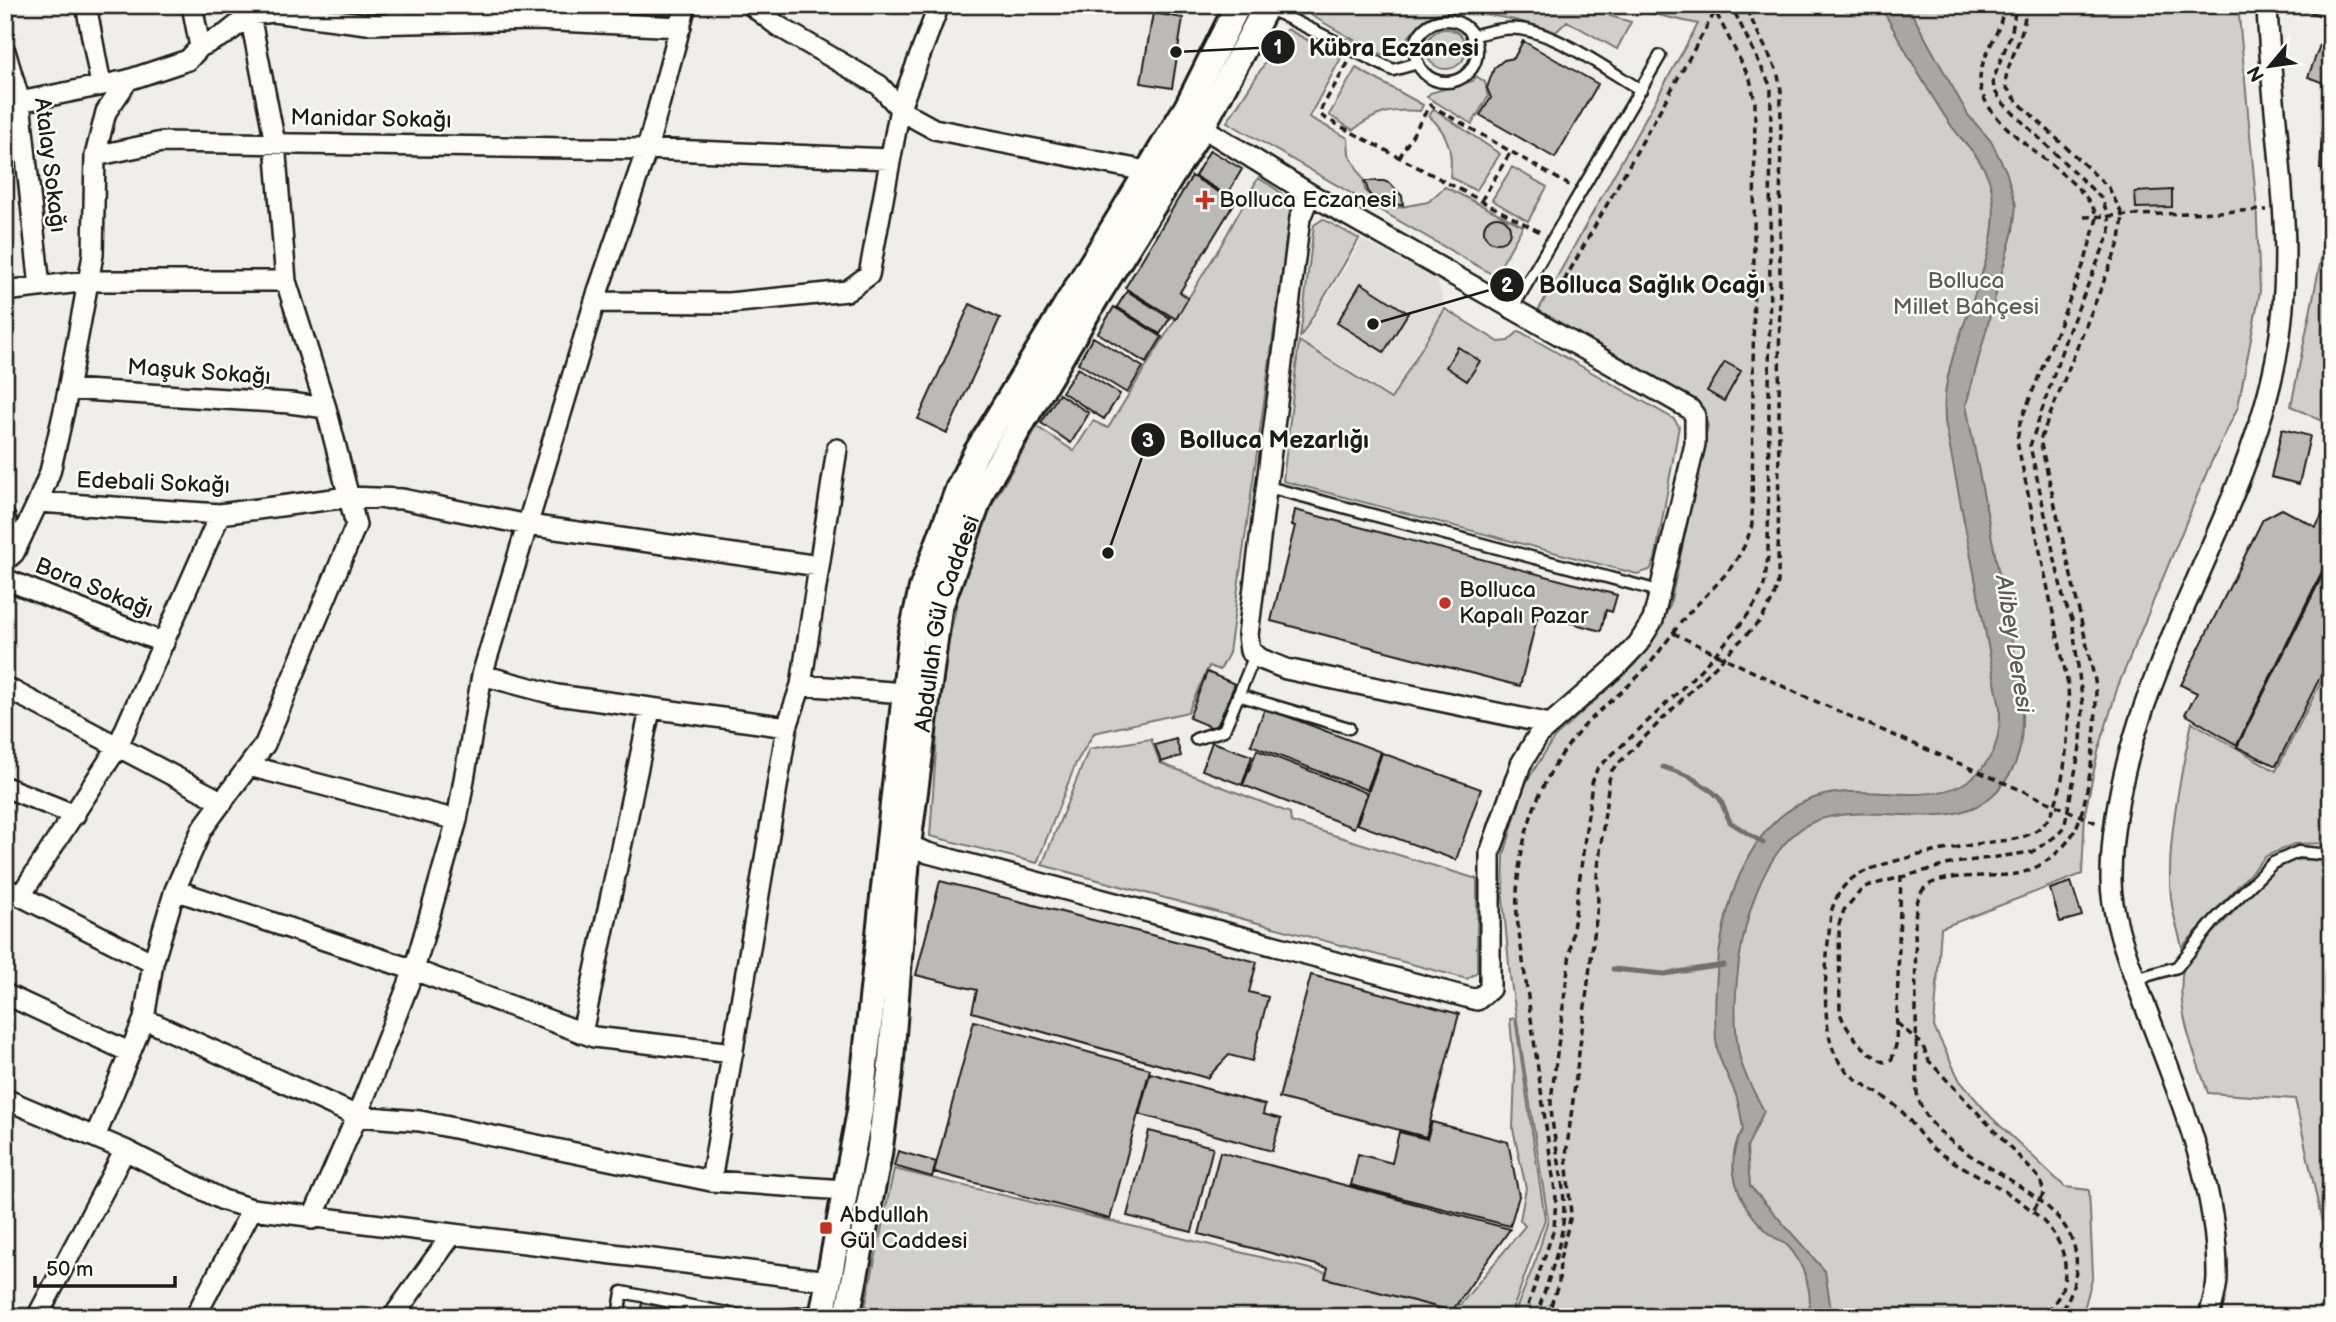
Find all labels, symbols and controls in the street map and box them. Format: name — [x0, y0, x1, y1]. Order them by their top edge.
callout: Kübra Eczanesi — [1260, 25, 1493, 70]
north arrow — [2234, 32, 2304, 102]
text: Kübra Eczanesi — [1309, 34, 1479, 63]
text: 1 — [1274, 35, 1282, 60]
text: N — [2243, 62, 2270, 85]
street label: Atalay Sokağı — [28, 96, 72, 234]
street label: Manidar Sokağı — [290, 104, 452, 134]
place label: Bolluca Eczanesi — [1219, 186, 1397, 214]
marker: Bolluca Eczanesi — [1197, 192, 1213, 208]
callout: Bolluca Sağlık Ocağı — [1489, 262, 1779, 307]
park label: Bolluca Millet Bahçesi — [1893, 267, 2039, 321]
text: Bolluca Sağlık Ocağı — [1539, 271, 1765, 300]
text: 2 — [1501, 273, 1514, 298]
street label: Maşuk Sokağı — [126, 353, 272, 391]
callout: Bolluca Mezarlığı — [1130, 417, 1383, 462]
text: Bolluca Mezarlığı — [1179, 426, 1369, 455]
text: 3 — [1142, 428, 1154, 453]
street label: Edebali Sokağı — [76, 466, 230, 500]
street label: Abdullah Gül Caddesi — [909, 511, 986, 734]
street label: Bora Sokağı — [31, 552, 157, 624]
water label: Alibey Deresi — [1989, 572, 2039, 717]
place label: Bolluca Kapalı Pazar — [1459, 576, 1589, 630]
marker: Bolluca Kapalı Pazar — [1437, 595, 1453, 611]
place label: Abdullah Gül Caddesi — [840, 1201, 968, 1255]
marker: Abdullah Gül Caddesi — [818, 1220, 834, 1236]
scale bar — [35, 1245, 175, 1289]
text: 50 m — [46, 1257, 93, 1282]

